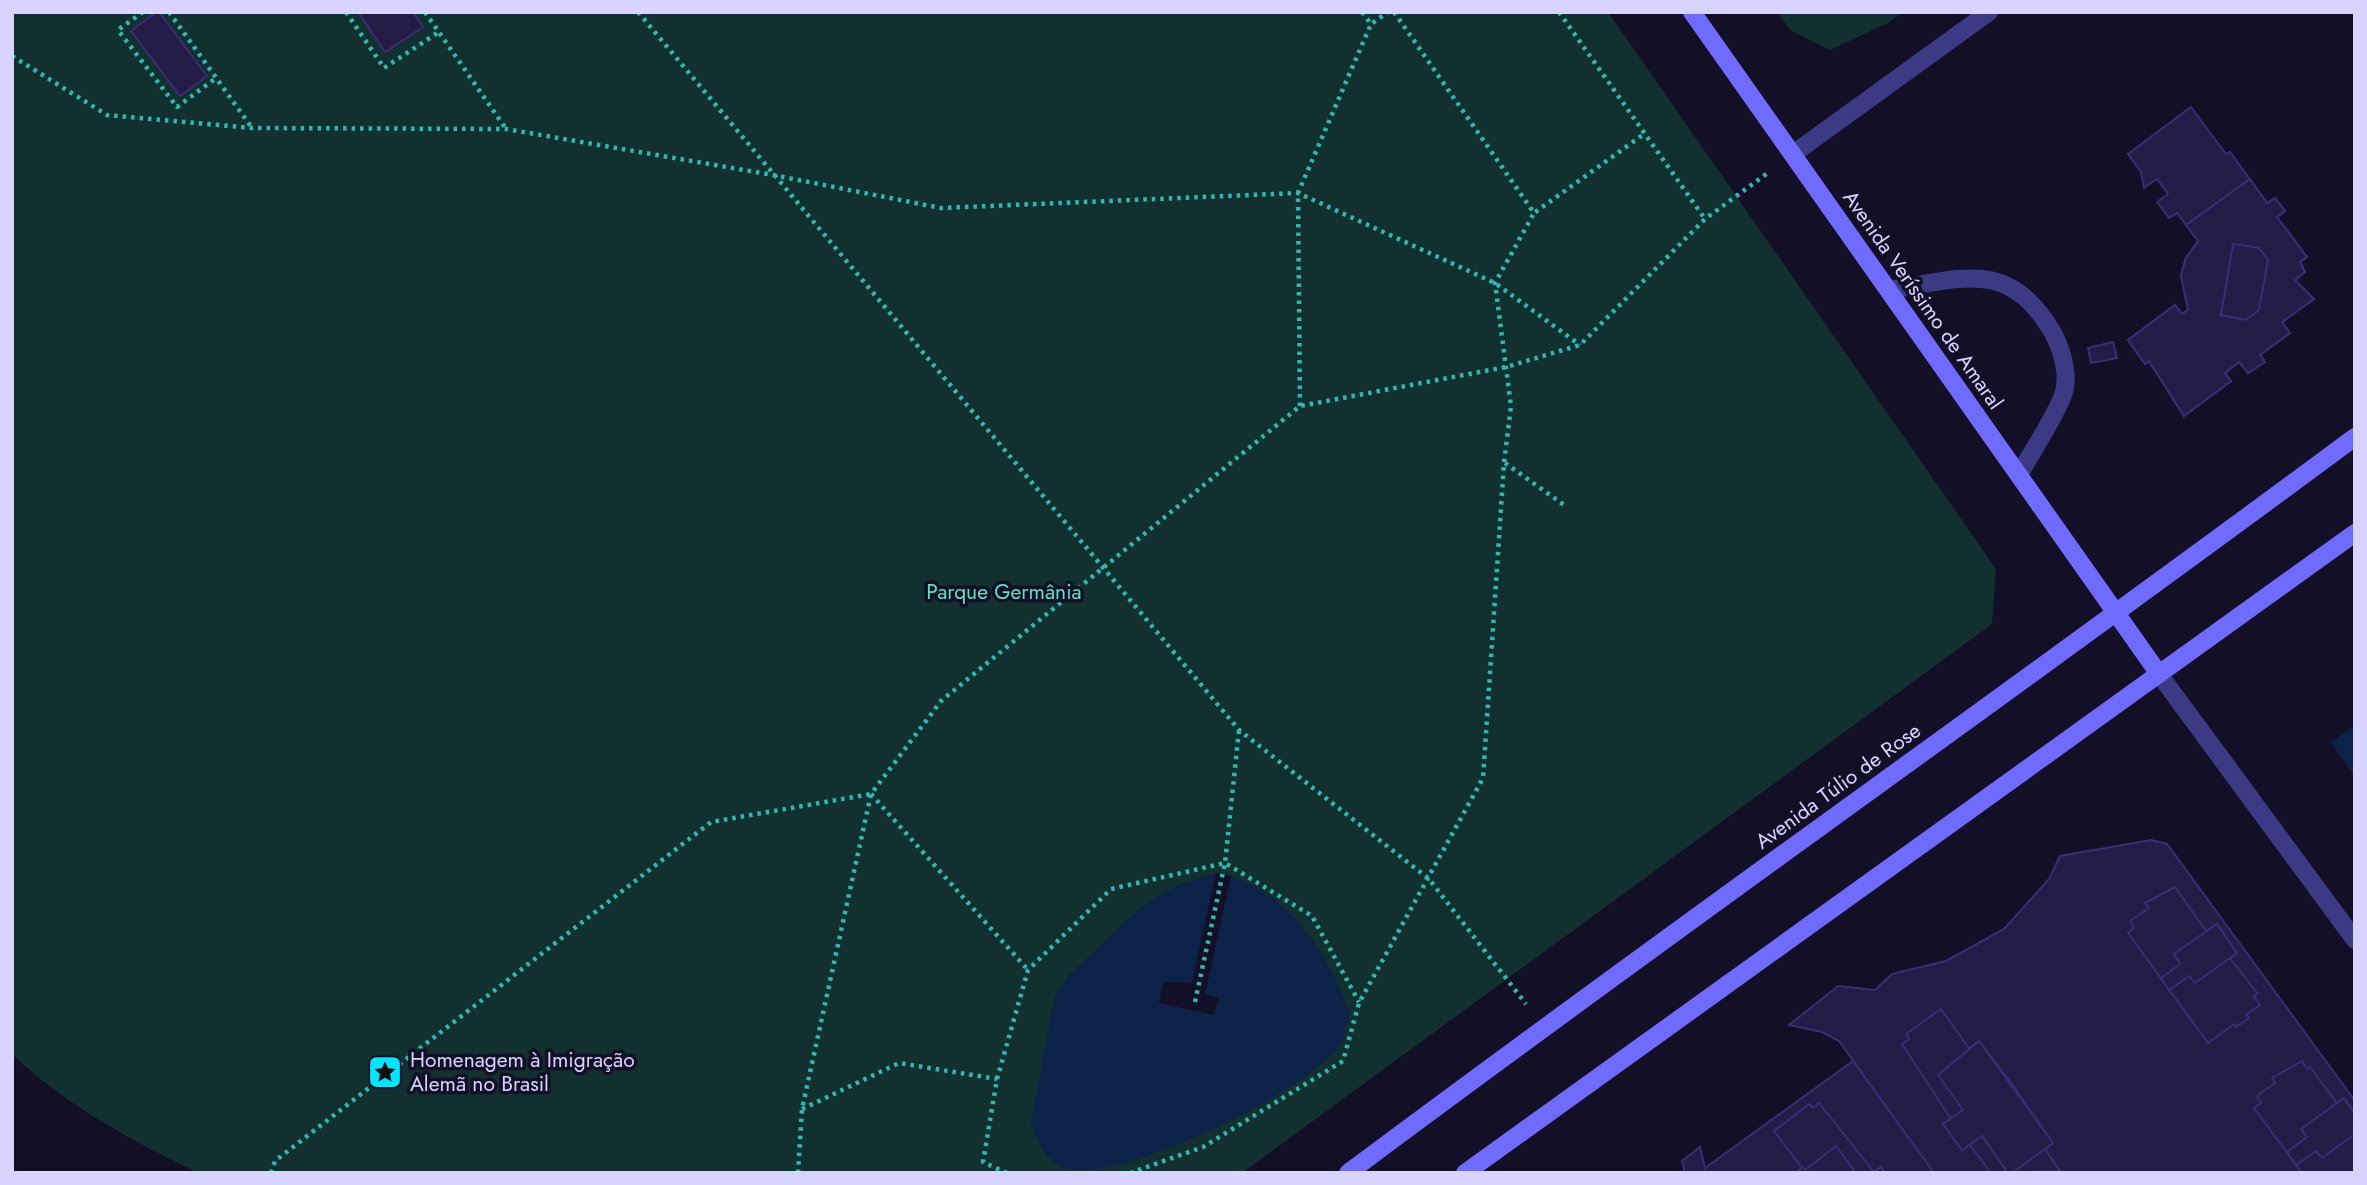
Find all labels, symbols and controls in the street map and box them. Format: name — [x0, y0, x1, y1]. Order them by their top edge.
street label: Avenida Veríssimo de Amaral — [1836, 184, 2010, 416]
park label: Parque Germânia — [926, 577, 1082, 607]
street label: Avenida Túlio de Rose — [1749, 716, 1927, 856]
place label: Homenagem à Imigração Alemã no Brasil — [410, 1045, 635, 1099]
place icon: Homenagem à Imigração Alemã no Brasil — [366, 1053, 404, 1091]

